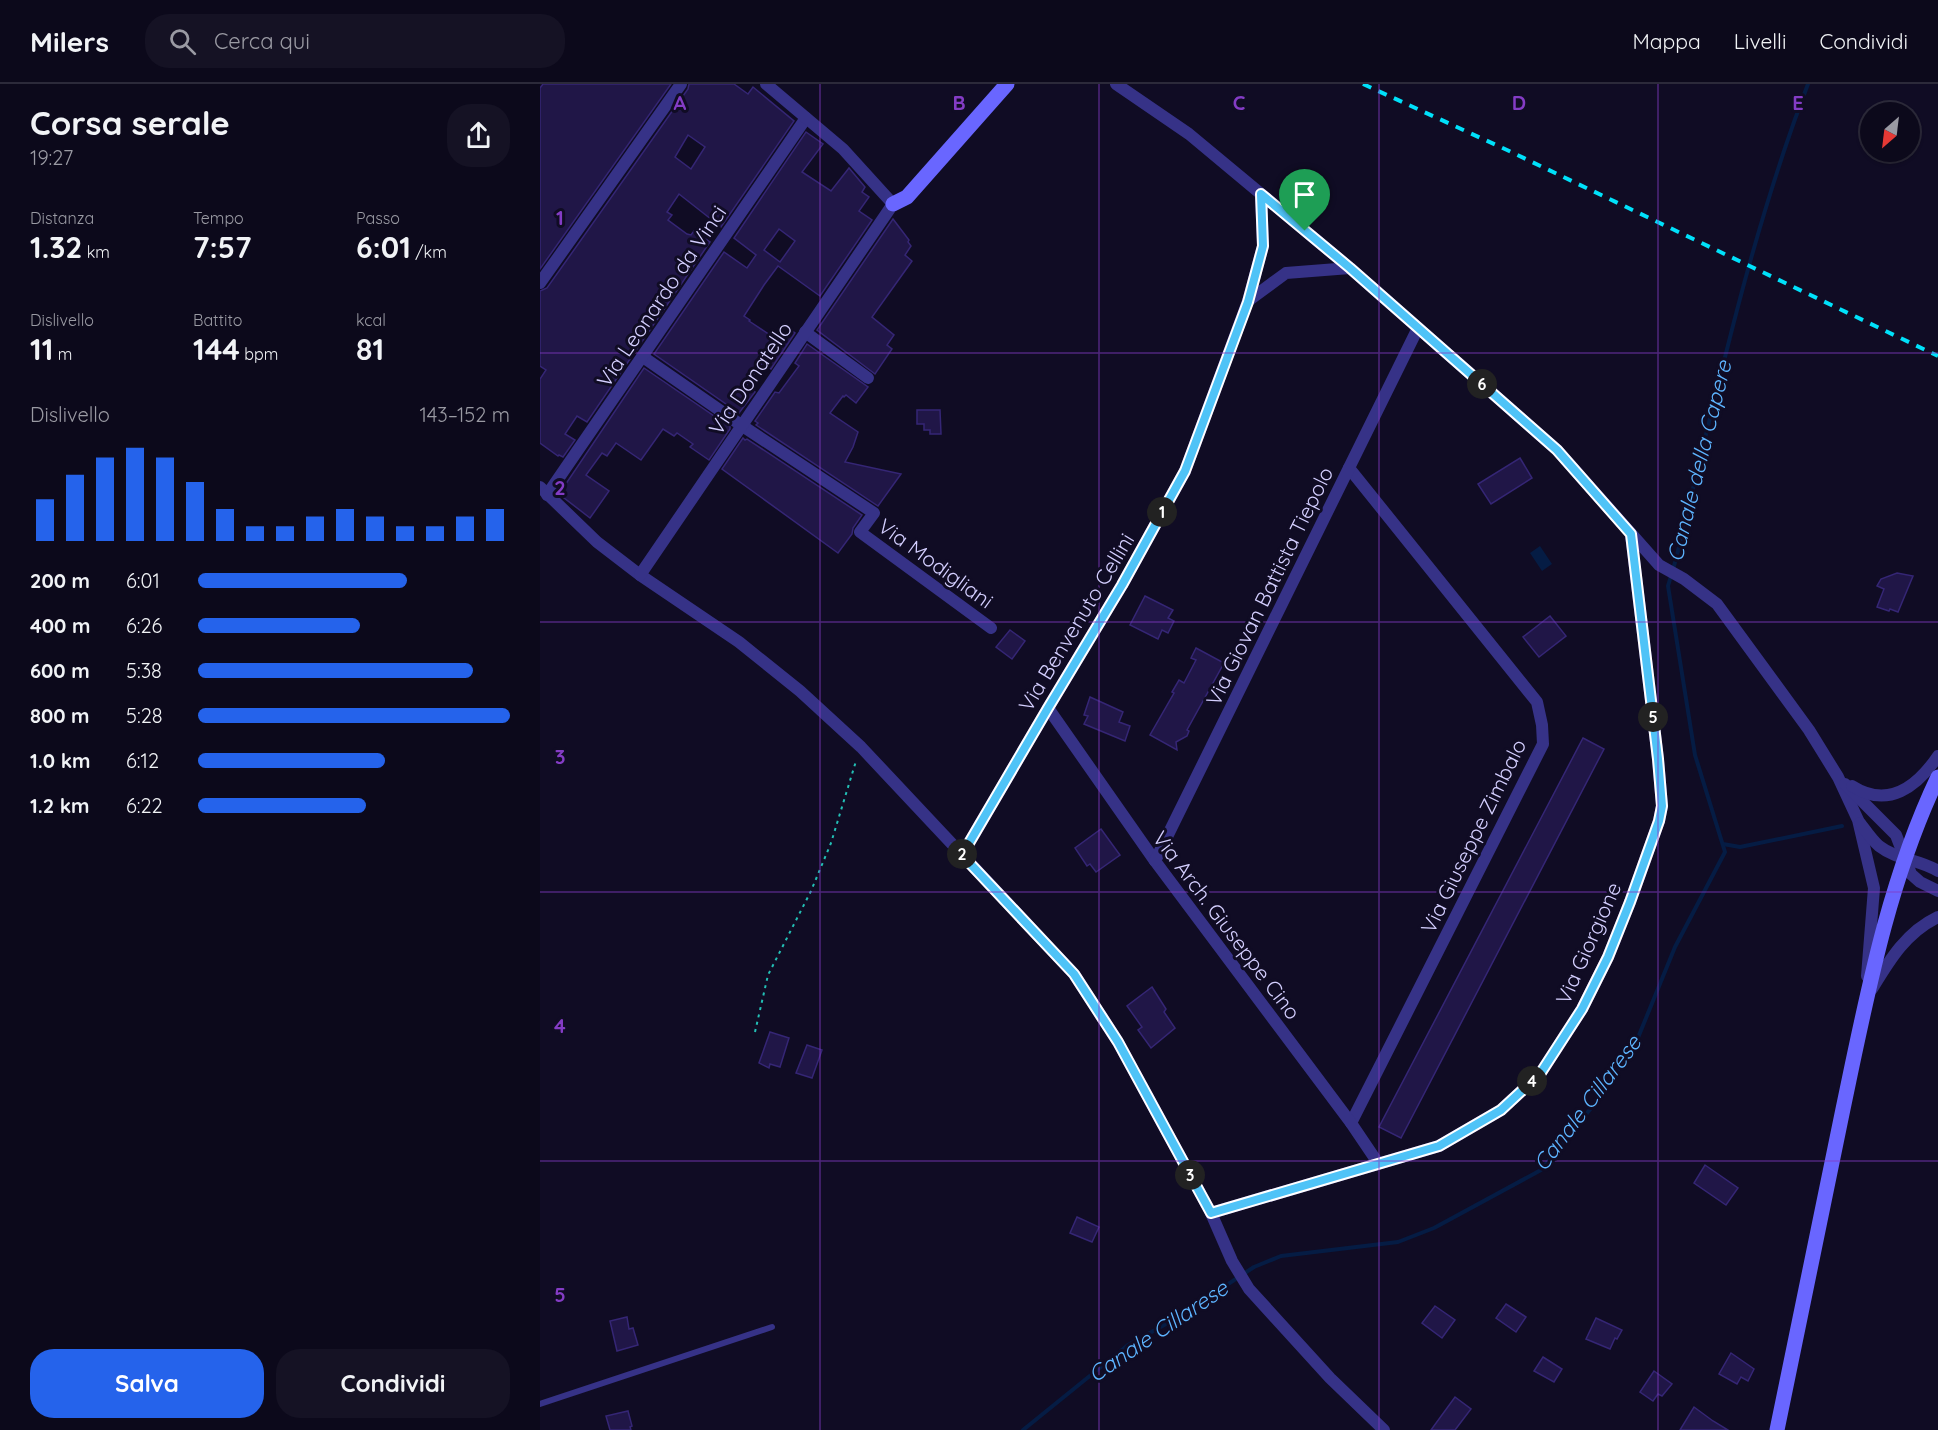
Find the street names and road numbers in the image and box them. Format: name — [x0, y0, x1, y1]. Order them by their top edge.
street label: Via Leonardo da Vinci — [591, 200, 731, 392]
street label: Via Donatello — [703, 317, 797, 439]
street label: Via Giovan Battista Tiepolo — [1200, 462, 1338, 710]
street label: Via Modigliani — [873, 513, 999, 613]
street label: Via Benvenuto Cellini — [1013, 528, 1139, 716]
street label: Via Giuseppe Zimbalo — [1415, 735, 1531, 937]
street label: Via Arch. Giuseppe Cino — [1148, 826, 1306, 1024]
street label: Via Giorgione — [1550, 878, 1626, 1008]

